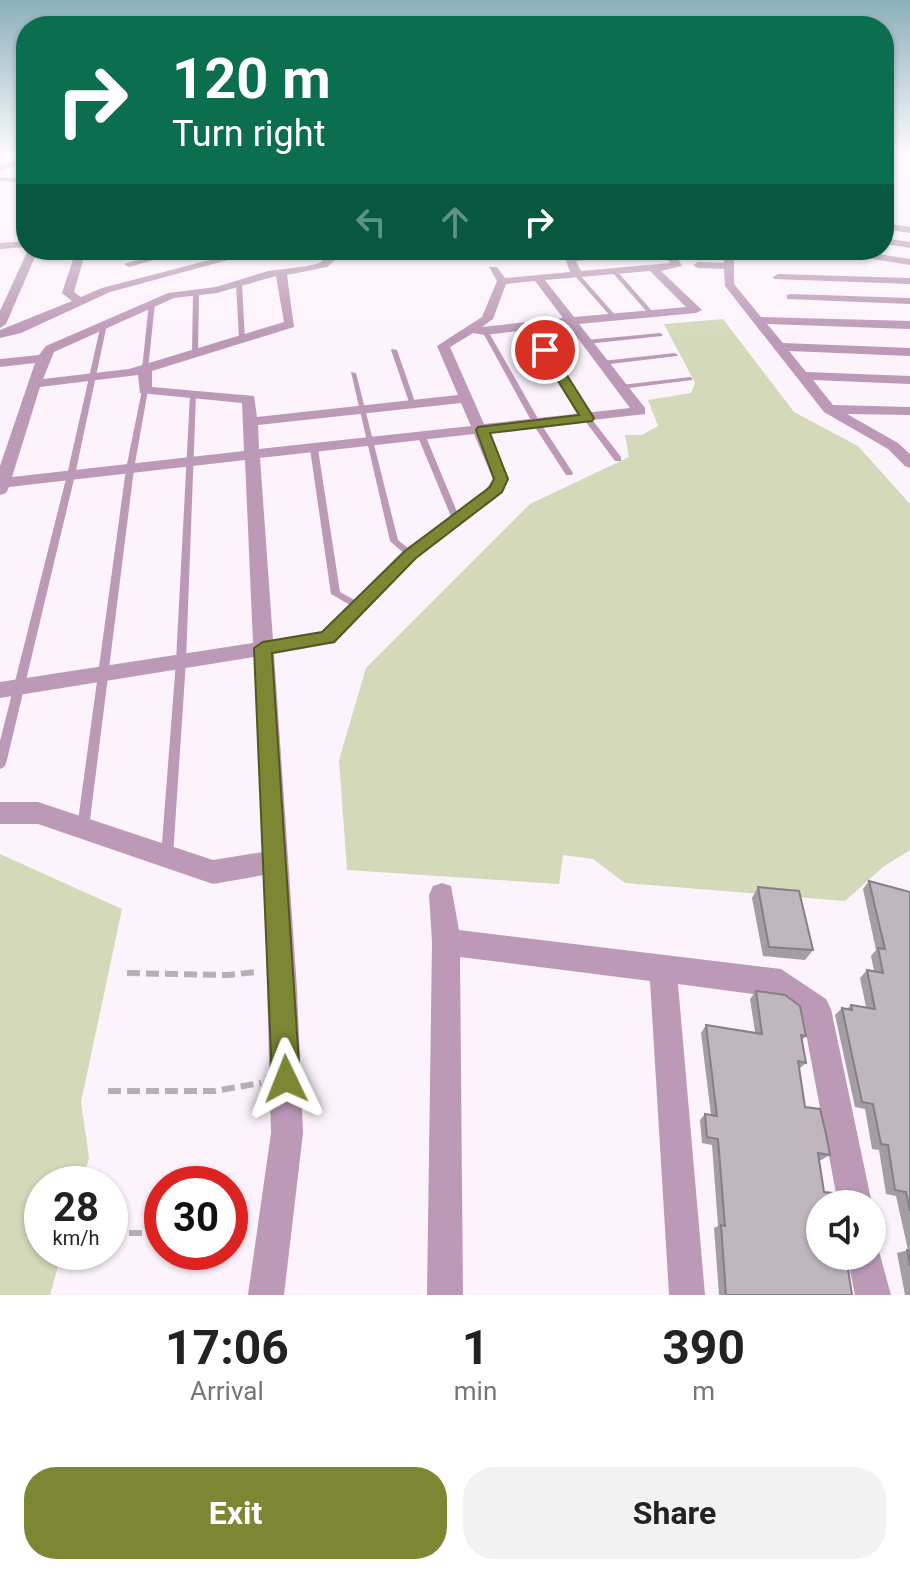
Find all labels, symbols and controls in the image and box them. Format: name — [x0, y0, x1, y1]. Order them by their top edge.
text: 120 m — [172, 46, 331, 112]
icon: right — [40, 48, 144, 152]
text: Turn right — [172, 113, 325, 155]
icon: left — [349, 200, 393, 244]
icon: ahead — [433, 200, 477, 244]
icon: right — [517, 200, 561, 244]
pin — [511, 316, 579, 384]
icon: arrive — [523, 328, 567, 372]
position arrow — [244, 1037, 328, 1121]
speed limit sign: 30 — [144, 1166, 248, 1270]
text: 28 — [53, 1184, 99, 1231]
map controls — [806, 1190, 886, 1270]
button: sound — [806, 1190, 886, 1270]
text: km/h — [53, 1226, 99, 1250]
text: 17:06 — [165, 1319, 289, 1376]
text: 1 — [462, 1319, 489, 1376]
text: 390 — [662, 1319, 745, 1376]
text: Arrival — [190, 1376, 264, 1406]
text: min — [454, 1376, 497, 1406]
text: m — [692, 1376, 715, 1406]
button: Exit — [24, 1467, 447, 1559]
button: Share — [463, 1467, 886, 1559]

